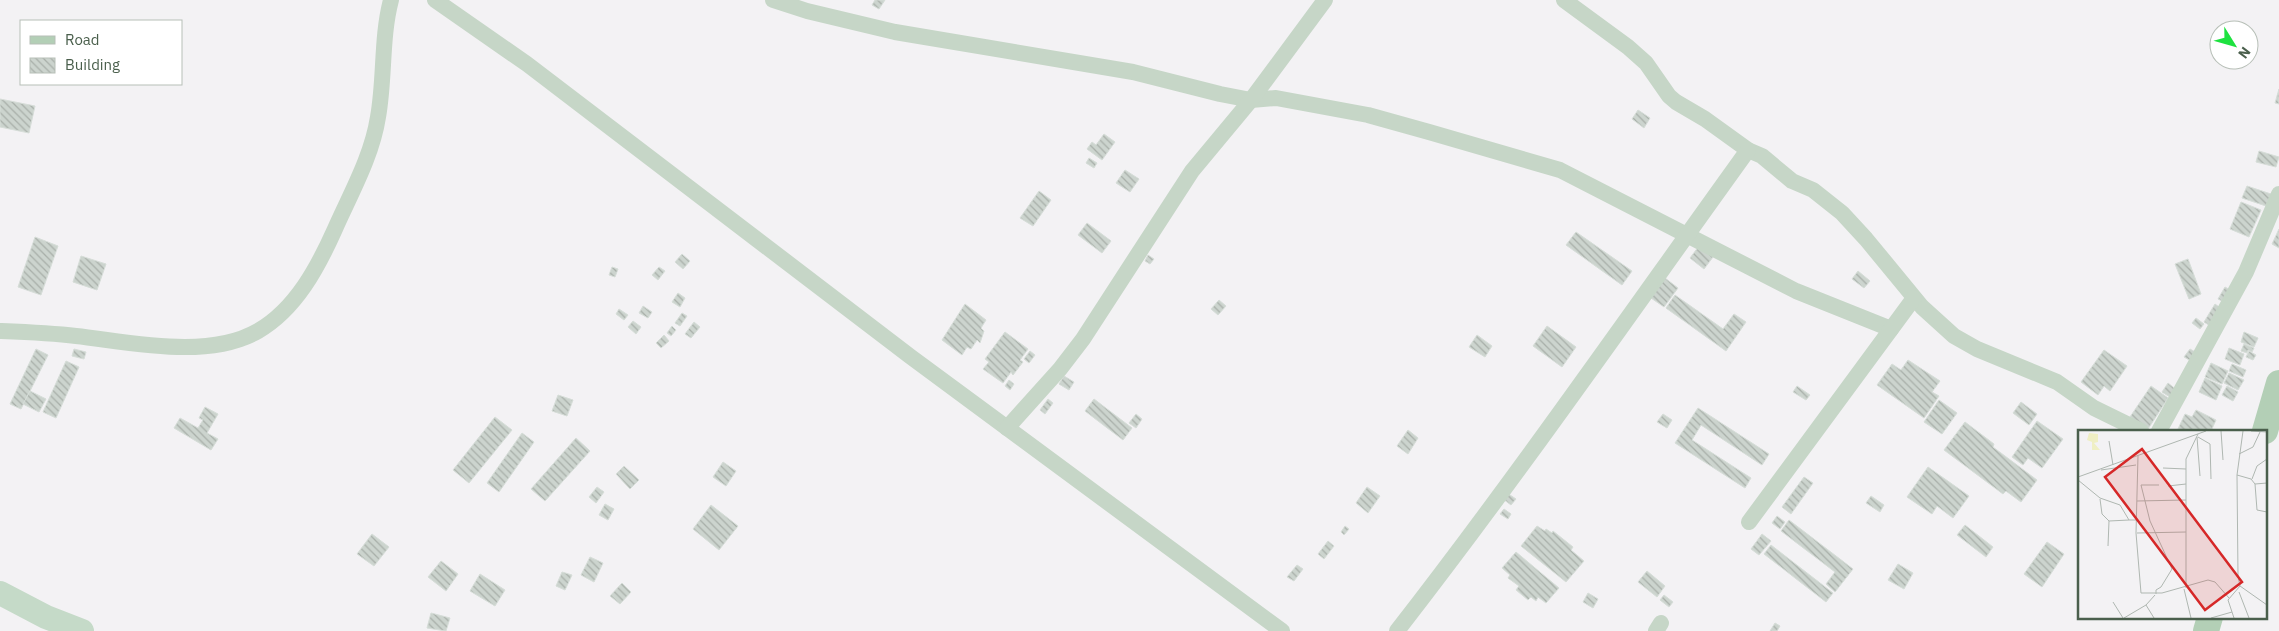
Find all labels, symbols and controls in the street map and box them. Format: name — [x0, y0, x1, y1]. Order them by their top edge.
legend — [20, 20, 182, 85]
north arrow — [2209, 20, 2259, 70]
text: Road — [65, 30, 100, 49]
text: N — [2234, 43, 2255, 62]
text: Building — [65, 55, 120, 74]
inset map — [2078, 430, 2266, 618]

